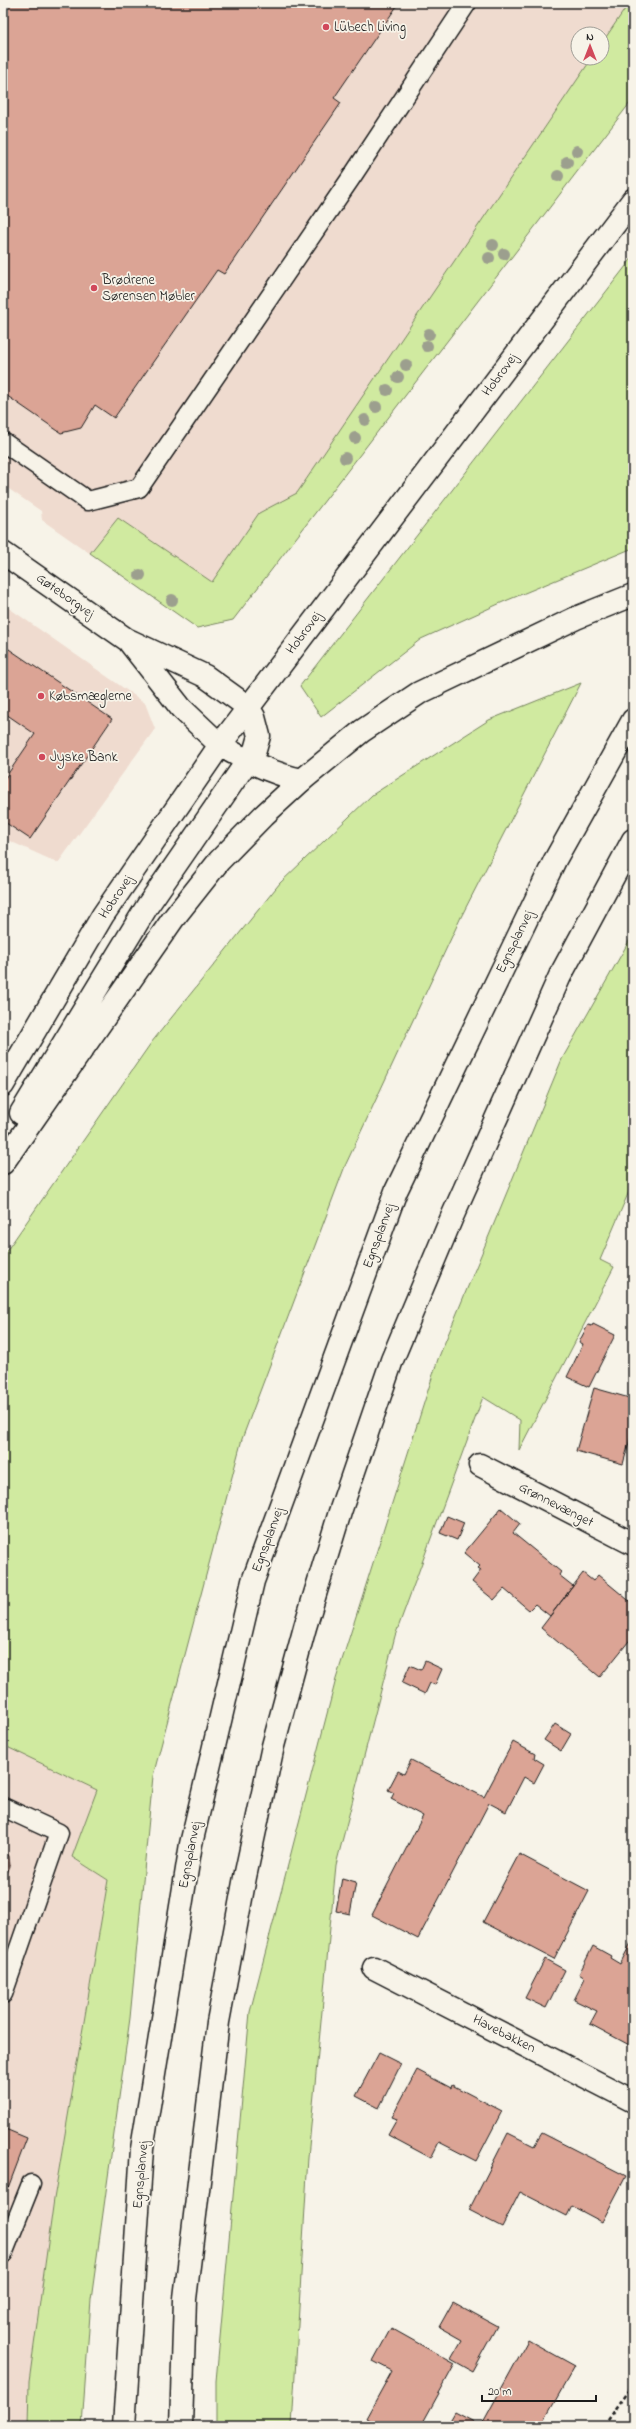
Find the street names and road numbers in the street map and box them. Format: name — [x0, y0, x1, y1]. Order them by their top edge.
street label: Hobrovej — [477, 348, 524, 401]
street label: Gøteborgvej — [31, 568, 100, 625]
street label: Hobrovej — [281, 606, 328, 659]
street label: Hobrovej — [94, 870, 139, 923]
street label: Egnsplanvej — [491, 906, 541, 977]
street label: Egnsplanvej — [358, 1199, 402, 1272]
street label: Grønnevænget — [514, 1477, 597, 1534]
street label: Egnsplanvej — [247, 1503, 291, 1576]
street label: Egnsplanvej — [173, 1819, 208, 1890]
street label: Havebakken — [469, 2009, 539, 2059]
street label: Egnsplanvej — [128, 2139, 156, 2210]

